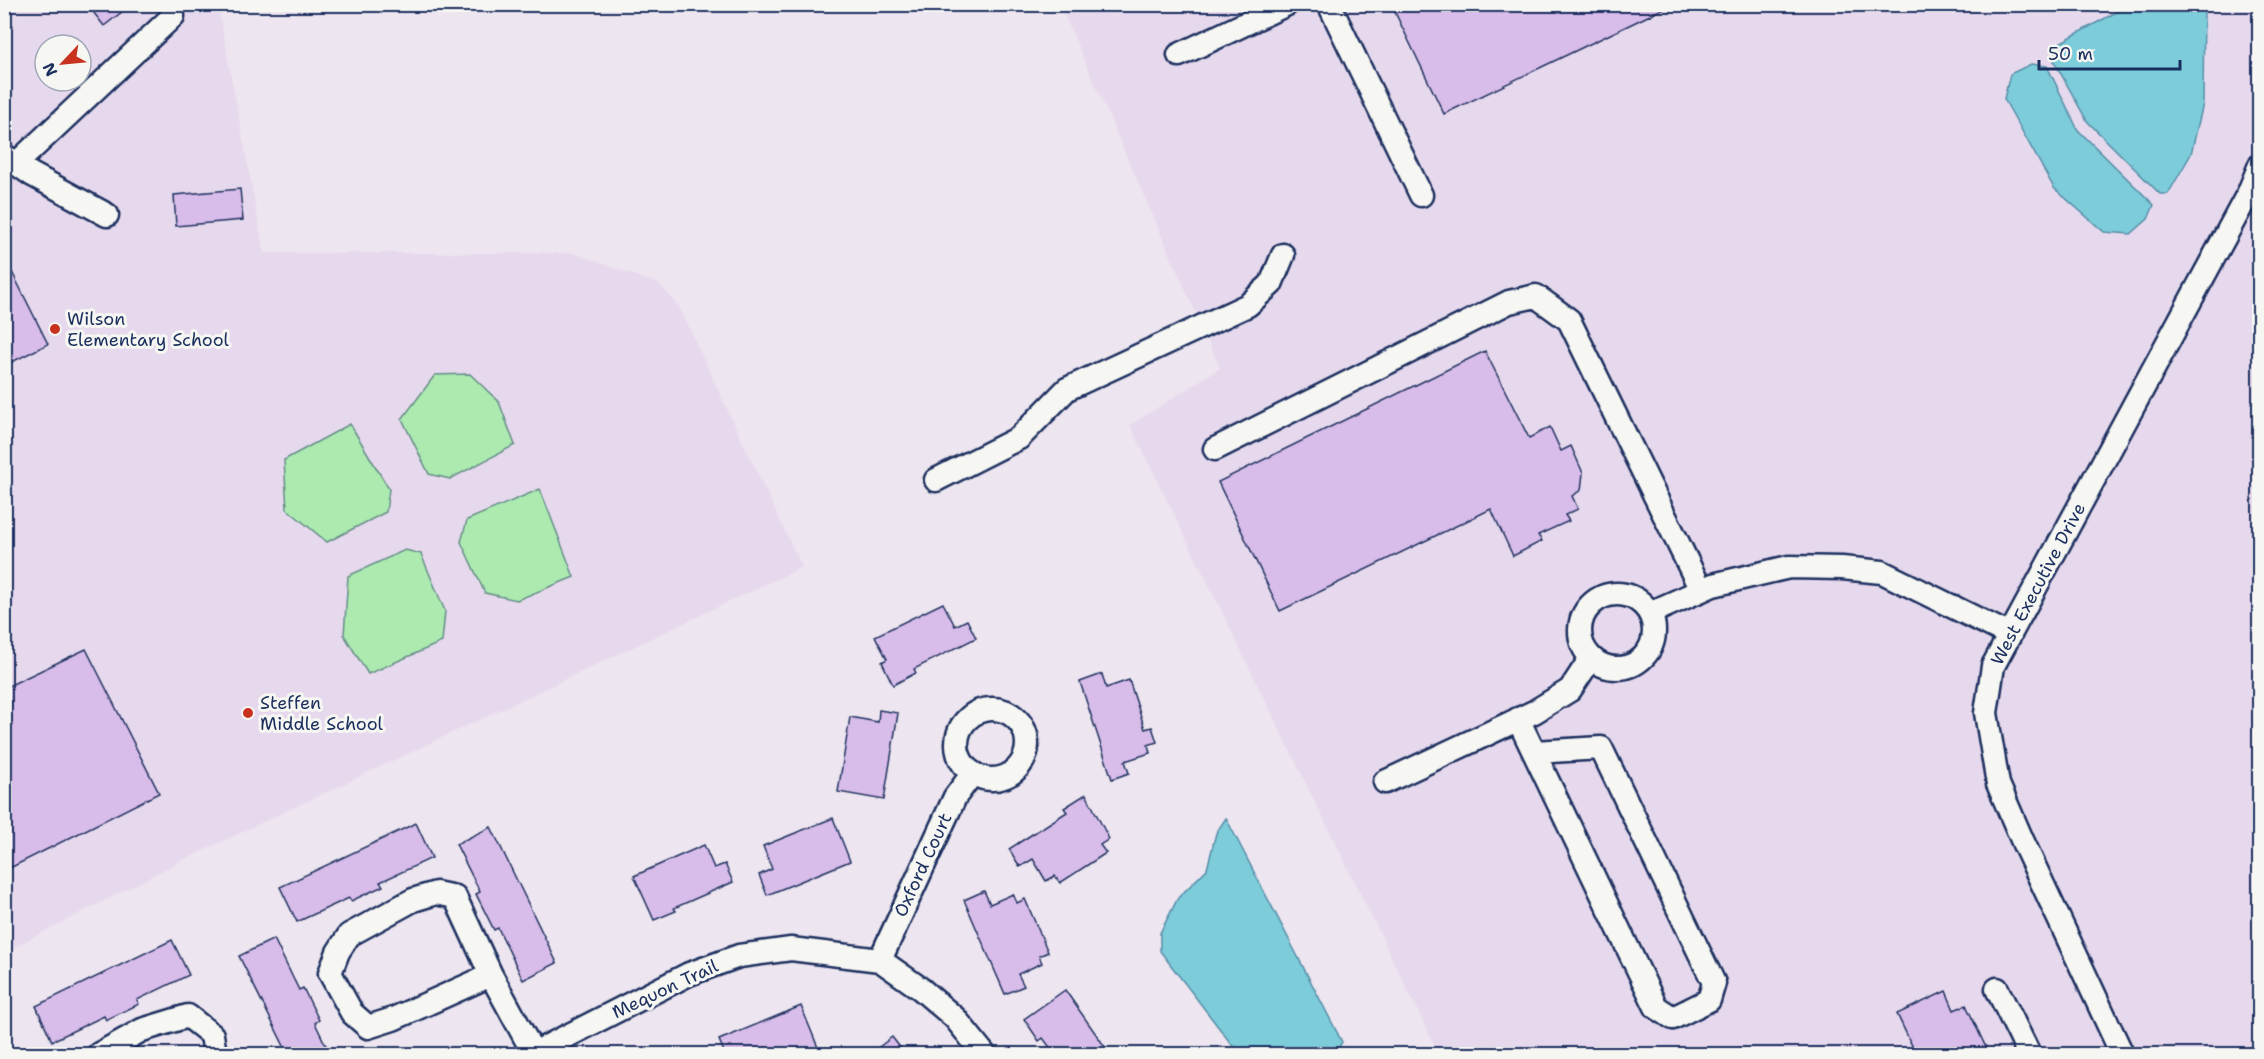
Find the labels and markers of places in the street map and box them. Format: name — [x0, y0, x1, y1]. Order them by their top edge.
place label: Wilson Elementary School — [67, 307, 230, 352]
marker: Wilson Elementary School — [48, 322, 62, 336]
place label: Steffen Middle School — [260, 691, 384, 736]
marker: Steffen Middle School — [241, 706, 255, 720]

